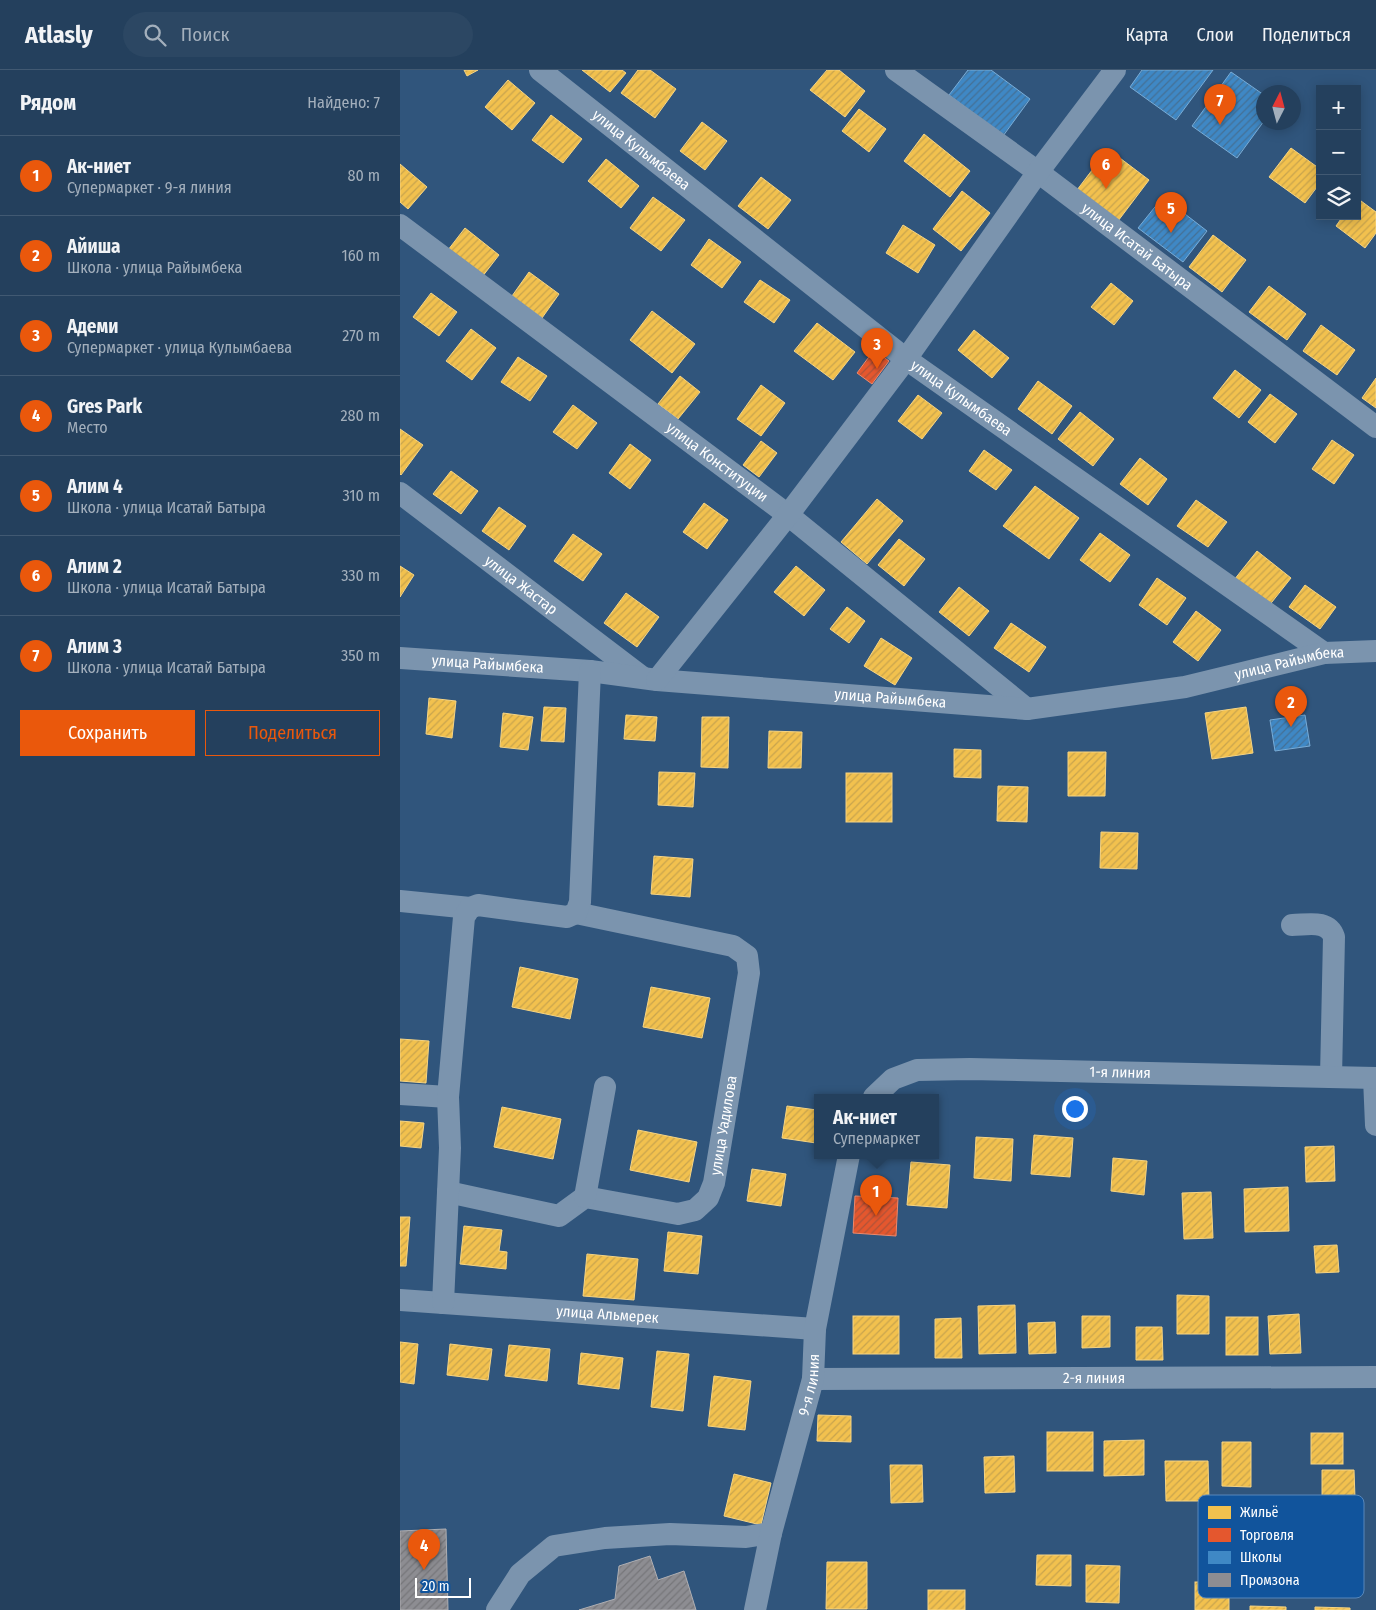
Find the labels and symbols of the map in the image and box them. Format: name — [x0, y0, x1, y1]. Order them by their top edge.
pin: 7 — [1204, 84, 1236, 125]
north arrow — [1256, 85, 1301, 130]
street label: улица Кулымбаева — [589, 106, 694, 194]
pin: 6 — [1090, 148, 1122, 189]
pin: 5 — [1155, 192, 1187, 233]
street label: улица Исатай Батыра — [1078, 199, 1196, 294]
pin: 3 — [861, 328, 893, 369]
street label: улица Кулымбаева — [907, 356, 1015, 440]
street label: улица Конституции — [663, 418, 772, 506]
street label: улица Жастар — [481, 552, 561, 618]
street label: улица Райымбека — [1233, 643, 1345, 684]
street label: улица Райымбека — [431, 651, 544, 677]
street label: улица Райымбека — [834, 685, 947, 712]
pin: 2 — [1275, 686, 1307, 727]
street label: 1-я линия — [1089, 1063, 1151, 1082]
street label: улица Уадилова — [706, 1074, 741, 1177]
your location — [1062, 1096, 1088, 1122]
pin: 1 — [860, 1175, 892, 1216]
street label: улица Альмерек — [556, 1302, 659, 1327]
street label: 9-я линия — [794, 1353, 823, 1418]
street label: 2-я линия — [1063, 1369, 1125, 1387]
legend — [1198, 1495, 1364, 1598]
text: Жильё — [1240, 1504, 1279, 1521]
text: Торговля — [1240, 1527, 1294, 1544]
pin: 4 — [408, 1529, 440, 1570]
text: Школы — [1240, 1549, 1282, 1566]
text: Промзона — [1240, 1572, 1300, 1589]
scale bar — [415, 1575, 471, 1598]

